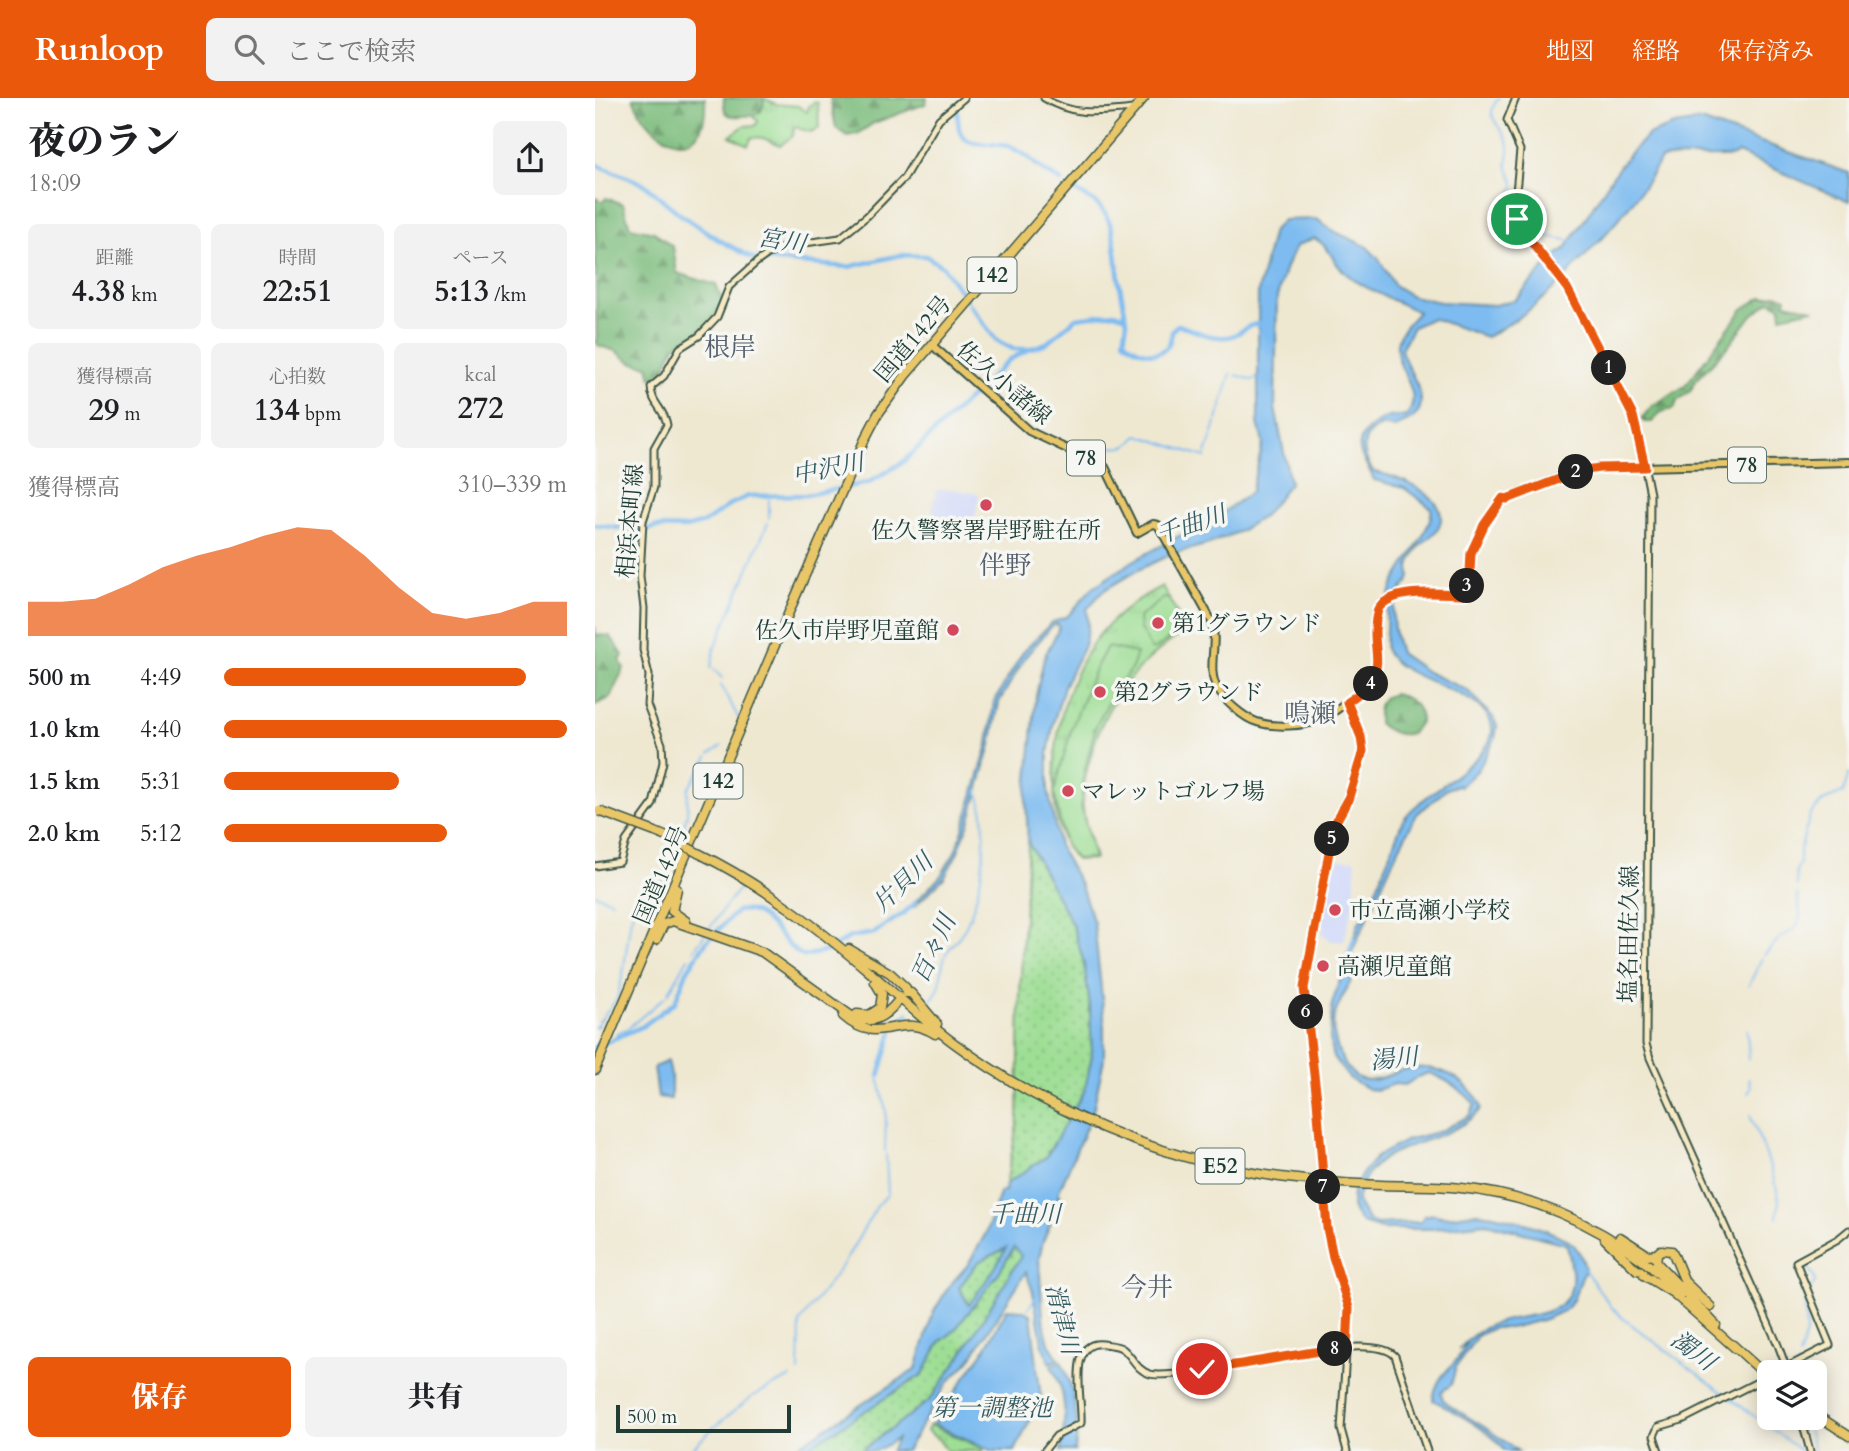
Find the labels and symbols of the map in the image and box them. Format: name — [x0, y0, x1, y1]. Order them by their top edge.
pin — [1487, 189, 1547, 249]
water label: 宮川 — [756, 221, 811, 262]
road number: 142 — [967, 258, 1017, 292]
street label: 国道142号 — [868, 289, 958, 389]
district label: 根岸 — [704, 330, 756, 365]
street label: 佐久小諸線 — [950, 334, 1058, 432]
pin: 1 — [1591, 350, 1627, 386]
road number: 78 — [1067, 440, 1105, 476]
water label: 中沢川 — [790, 445, 869, 492]
road number: 78 — [1728, 448, 1766, 482]
pin: 2 — [1559, 454, 1593, 490]
street label: 相浜本町線 — [610, 462, 650, 580]
marker: 佐久警察署岸野駐在所 — [978, 497, 994, 513]
water label: 千曲川 — [1152, 497, 1233, 552]
place label: 佐久警察署岸野駐在所 — [871, 515, 1101, 546]
district label: 伴野 — [979, 548, 1031, 583]
pin: 3 — [1449, 568, 1485, 603]
place label: 第1グラウンド — [1172, 608, 1322, 639]
place label: 佐久市岸野児童館 — [755, 615, 939, 646]
marker: 第1グラウンド — [1150, 615, 1166, 631]
marker: 佐久市岸野児童館 — [945, 622, 961, 638]
pin: 4 — [1353, 666, 1389, 702]
place label: 第2グラウンド — [1114, 677, 1264, 708]
marker: 第2グラウンド — [1092, 684, 1108, 700]
district label: 鳴瀬 — [1284, 696, 1336, 731]
road number: 142 — [694, 764, 743, 798]
place label: マレットゴルフ場 — [1082, 776, 1265, 807]
marker: マレットゴルフ場 — [1060, 783, 1076, 799]
street label: 国道142号 — [626, 821, 696, 929]
pin: 5 — [1315, 822, 1349, 856]
water label: 片貝川 — [866, 844, 943, 920]
street label: 塩名田佐久線 — [1612, 865, 1646, 1003]
place label: 市立高瀬小学校 — [1349, 895, 1510, 926]
marker: 市立高瀬小学校 — [1327, 902, 1343, 918]
water label: 百々川 — [904, 907, 965, 989]
place label: 高瀬児童館 — [1337, 951, 1452, 982]
marker: 高瀬児童館 — [1315, 958, 1331, 974]
pin: 6 — [1289, 995, 1323, 1030]
water label: 湯川 — [1368, 1040, 1423, 1078]
road number: E52 — [1195, 1148, 1245, 1184]
pin: 7 — [1305, 1170, 1341, 1204]
water label: 千曲川 — [989, 1198, 1064, 1231]
district label: 今井 — [1121, 1270, 1173, 1305]
water label: 滑津川 — [1037, 1280, 1087, 1361]
water label: 濁川 — [1664, 1323, 1724, 1380]
pin: 8 — [1317, 1332, 1353, 1366]
pin — [1172, 1339, 1232, 1399]
water label: 第一調整池 — [932, 1392, 1055, 1425]
scale bar — [616, 1402, 791, 1434]

